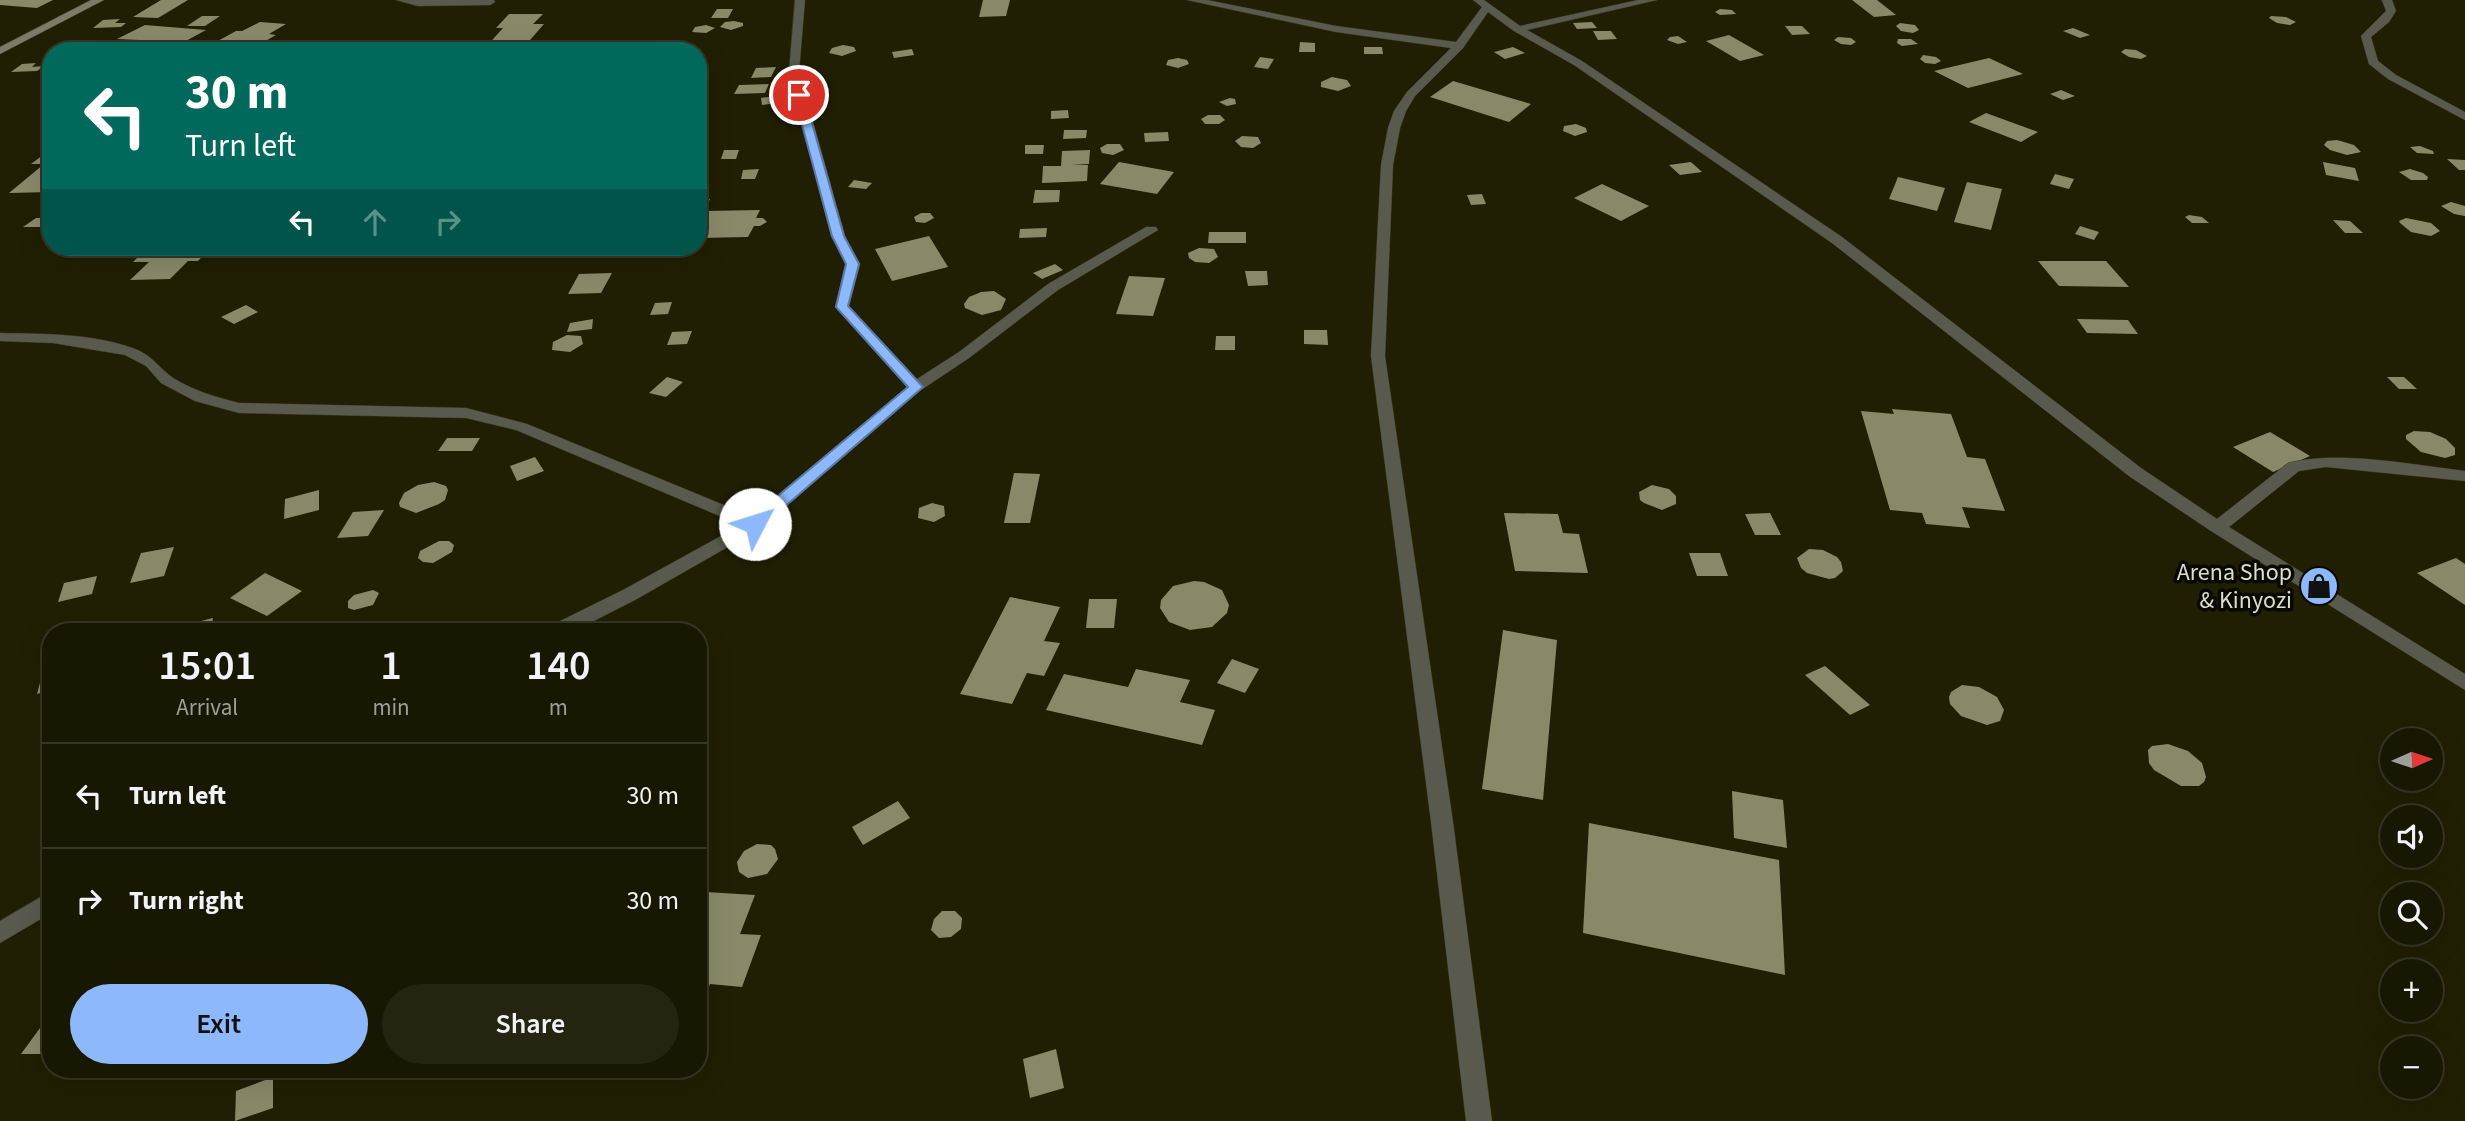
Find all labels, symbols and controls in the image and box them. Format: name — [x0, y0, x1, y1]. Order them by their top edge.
text: 30 m — [185, 58, 289, 128]
pin — [769, 65, 829, 125]
icon: left — [70, 70, 161, 161]
icon: arrive — [780, 76, 818, 114]
text: Turn left — [185, 123, 296, 169]
icon: left — [283, 203, 321, 241]
icon: ahead — [356, 203, 394, 241]
icon: right — [429, 203, 467, 241]
position arrow — [718, 487, 792, 561]
place label: Arena Shop & Kinyozi — [2177, 555, 2292, 618]
shop icon: Arena Shop & Kinyozi — [2298, 565, 2340, 607]
text: 15:01 — [158, 636, 256, 696]
text: 1 — [380, 636, 402, 696]
text: 140 — [526, 636, 591, 696]
text: Arrival — [176, 691, 238, 724]
text: min — [372, 691, 410, 724]
text: m — [549, 691, 568, 724]
north arrow — [2380, 728, 2443, 791]
map controls — [2380, 728, 2443, 1099]
icon: left — [70, 777, 108, 815]
text: Turn left — [129, 777, 226, 814]
text: 30 m — [626, 777, 679, 814]
button: sound — [2380, 805, 2443, 868]
icon: right — [70, 882, 108, 920]
text: Turn right — [129, 882, 244, 919]
text: 30 m — [626, 882, 679, 919]
button: search — [2380, 882, 2443, 945]
button: + — [2380, 959, 2443, 1022]
button: Exit — [70, 984, 368, 1064]
button: Share — [382, 984, 679, 1064]
button: − — [2380, 1036, 2443, 1099]

